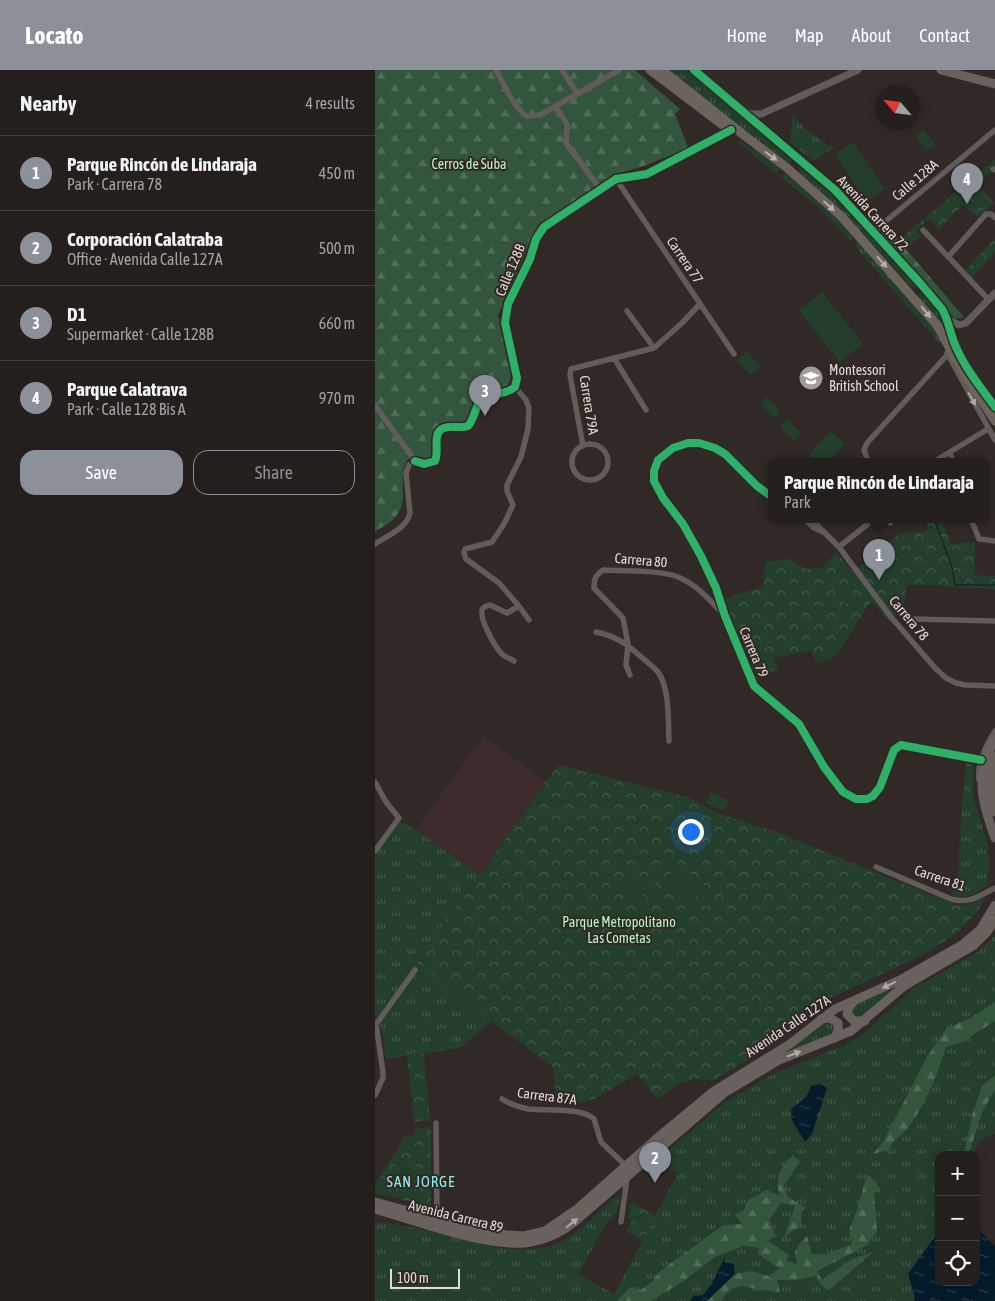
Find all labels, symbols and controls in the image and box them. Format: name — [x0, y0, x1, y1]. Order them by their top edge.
text: Locato — [25, 22, 84, 49]
text: Home — [727, 25, 767, 46]
text: Map — [795, 25, 824, 46]
text: About — [852, 25, 891, 46]
text: Contact — [919, 25, 970, 46]
north arrow — [875, 85, 920, 130]
text: Nearby — [20, 91, 76, 115]
text: 4 results — [305, 94, 355, 112]
one-way arrow — [765, 151, 778, 161]
text: Parque Rincón de Lindaraja — [67, 153, 257, 175]
park label: Cerros de Suba — [431, 156, 507, 172]
street label: Calle 128A — [889, 156, 941, 204]
pin: 4 — [951, 163, 983, 204]
text: 1 — [32, 164, 40, 182]
text: 450 m — [319, 164, 355, 182]
street label: Avenida Carrera 72 — [834, 172, 912, 254]
text: Park · Carrera 78 — [67, 175, 162, 193]
one-way arrow — [823, 200, 835, 212]
text: Corporación Calatraba — [67, 228, 223, 250]
street label: Carrera 77 — [664, 234, 706, 286]
text: 2 — [32, 239, 40, 257]
text: 500 m — [319, 239, 355, 257]
street label: Calle 128B — [492, 241, 528, 298]
text: Office · Avenida Calle 127A — [67, 250, 223, 268]
one-way arrow — [877, 256, 888, 269]
text: D1 — [67, 303, 87, 325]
one-way arrow — [921, 306, 932, 319]
text: 3 — [32, 314, 40, 332]
text: 660 m — [319, 314, 355, 332]
text: Supermarket · Calle 128B — [67, 325, 214, 343]
place label: Montessori British School — [829, 362, 899, 394]
school or university icon: Montessori British School — [798, 365, 824, 391]
street label: Carrera 79A — [576, 374, 602, 436]
pin: 3 — [469, 375, 501, 416]
text: Parque Calatrava — [67, 378, 187, 400]
text: 4 — [32, 389, 40, 407]
text: 970 m — [319, 389, 355, 407]
one-way arrow — [967, 392, 976, 406]
text: Park · Calle 128 Bis A — [67, 400, 186, 418]
button: Save — [20, 450, 183, 495]
button: Share — [193, 450, 355, 495]
popup — [768, 458, 990, 523]
text: Parque Rincón de Lindaraja — [784, 471, 974, 493]
text: Park — [784, 493, 811, 511]
pin: 1 — [863, 539, 895, 580]
street label: Carrera 80 — [614, 550, 668, 570]
street label: Carrera 78 — [886, 593, 932, 644]
street label: Carrera 79 — [736, 625, 772, 679]
your location — [678, 819, 704, 845]
street label: Carrera 81 — [912, 862, 968, 894]
park label: Parque Metropolitano Las Cometas — [562, 914, 676, 946]
one-way arrow — [881, 981, 896, 989]
street label: Avenida Calle 127A — [743, 992, 834, 1060]
one-way arrow — [786, 1050, 801, 1057]
street label: Carrera 87A — [516, 1084, 578, 1108]
pin: 2 — [639, 1142, 671, 1183]
map controls — [935, 1151, 980, 1286]
button: + — [935, 1151, 980, 1196]
district label: SAN JORGE — [387, 1173, 455, 1190]
button: − — [935, 1196, 980, 1241]
street label: Avenida Carrera 89 — [407, 1197, 505, 1235]
one-way arrow — [565, 1218, 579, 1228]
button: locate — [935, 1241, 980, 1286]
scale bar — [390, 1266, 460, 1289]
text: 100 m — [397, 1270, 429, 1286]

